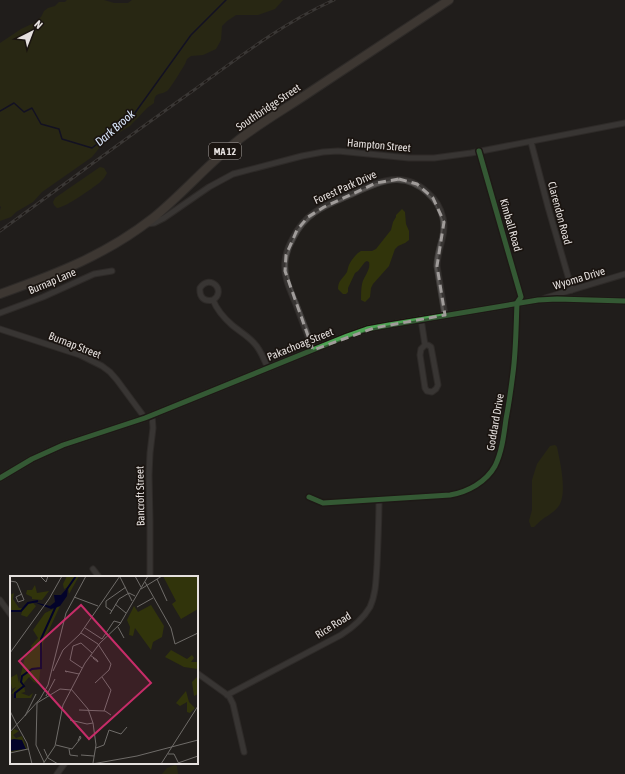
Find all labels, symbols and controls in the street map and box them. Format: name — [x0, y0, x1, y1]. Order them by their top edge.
north arrow — [12, 12, 52, 52]
text: N — [32, 18, 45, 31]
street label: Southbridge Street — [234, 81, 302, 133]
water label: Dark Brook — [92, 106, 138, 149]
street label: Hampton Street — [347, 136, 411, 154]
road number: MA 12 — [209, 143, 241, 159]
street label: Forest Park Drive — [312, 168, 378, 206]
street label: Clarendon Road — [546, 180, 574, 246]
street label: Kimball Road — [498, 197, 524, 253]
street label: Wyoma Drive — [552, 264, 606, 292]
street label: Burnap Lane — [26, 266, 78, 296]
street label: Pakachoag Street — [265, 325, 335, 363]
street label: Burnap Street — [47, 330, 103, 360]
street label: Goddard Drive — [484, 392, 506, 452]
street label: Bancroft Street — [133, 466, 147, 526]
inset map — [10, 576, 198, 764]
street label: Rice Road — [313, 609, 353, 641]

